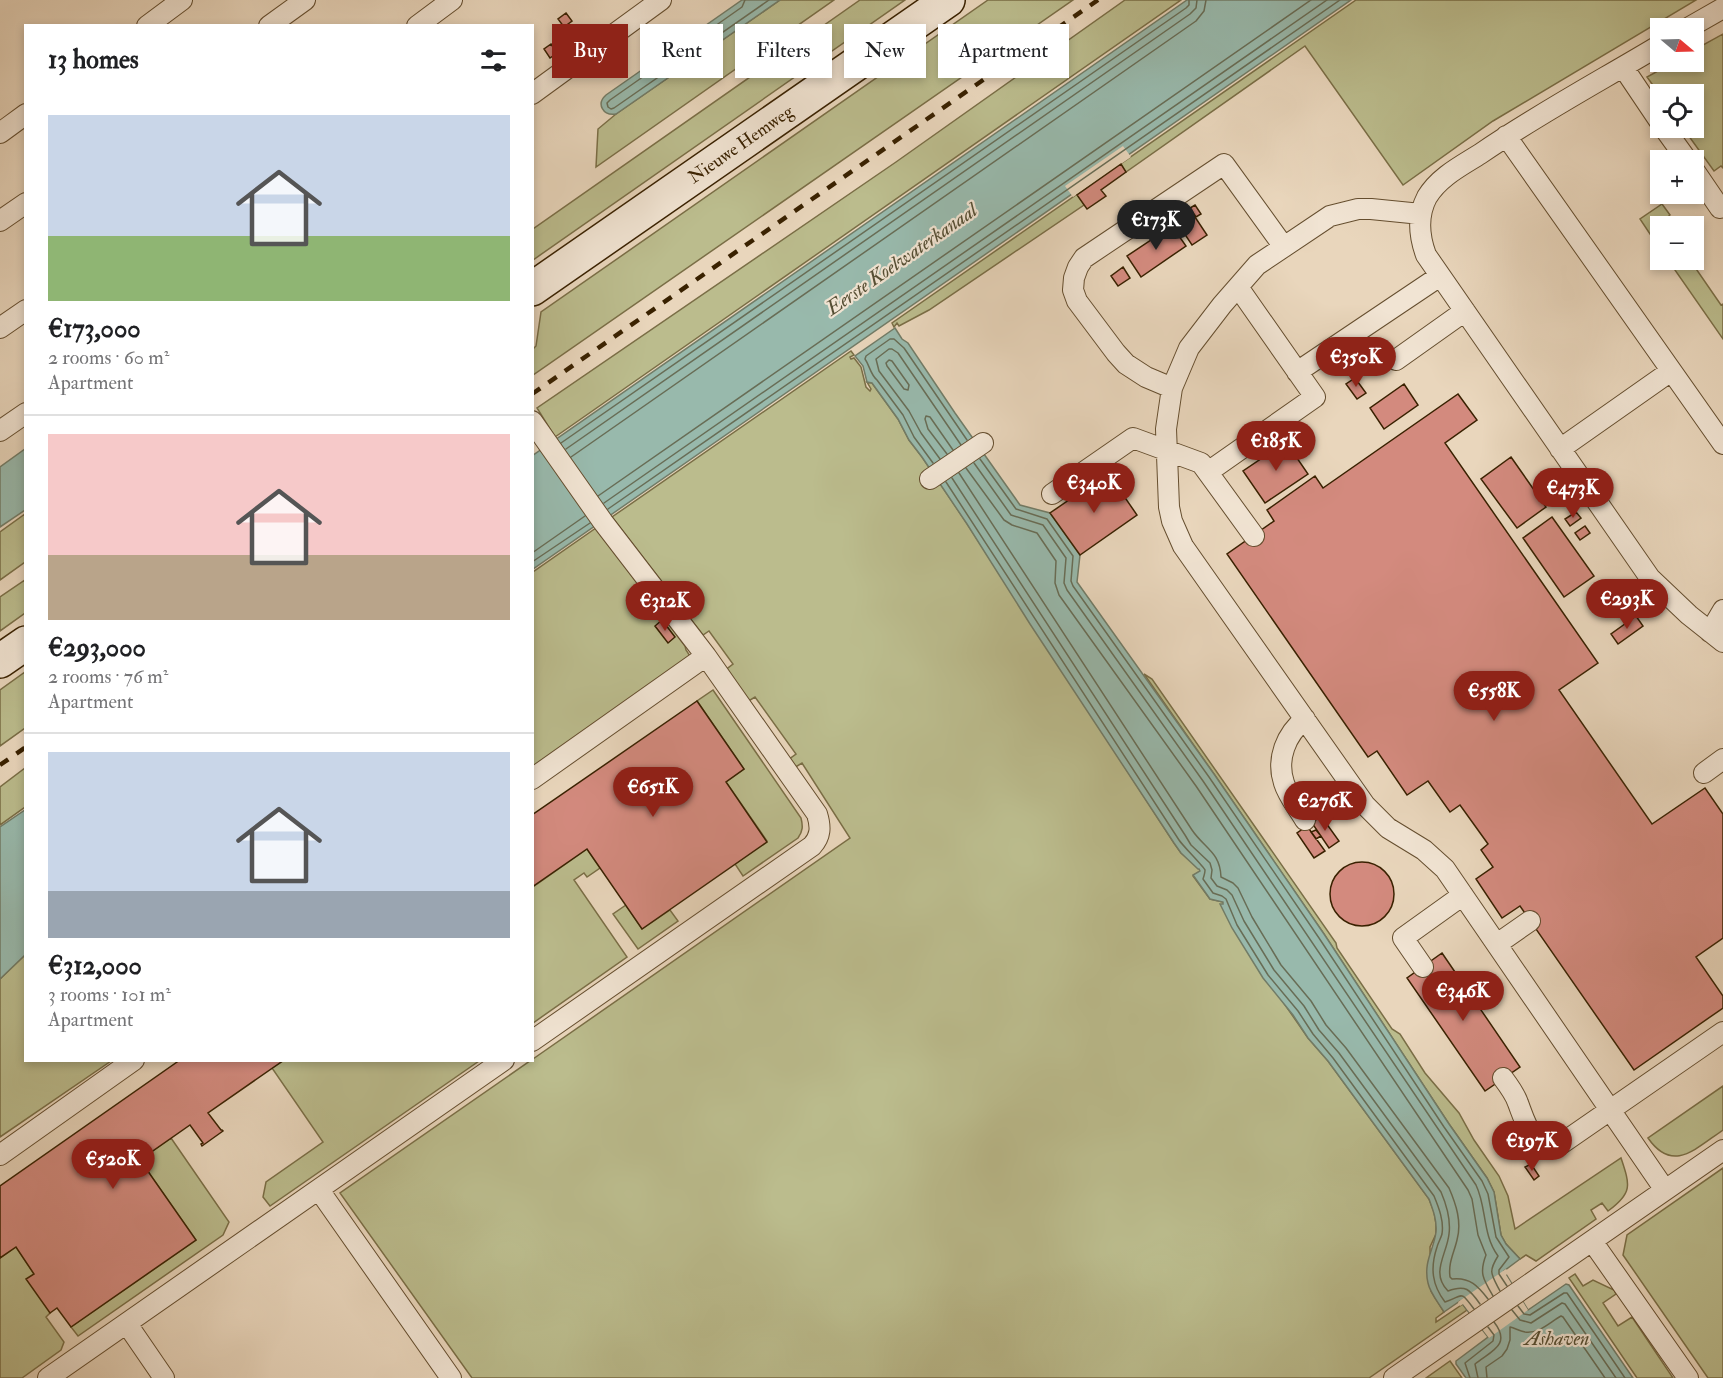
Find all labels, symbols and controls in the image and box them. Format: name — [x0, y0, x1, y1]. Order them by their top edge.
north arrow — [1650, 18, 1704, 72]
map controls — [1650, 18, 1704, 270]
chip: Buy — [552, 24, 628, 78]
chip: Rent — [640, 24, 723, 78]
chip: Filters — [735, 24, 832, 78]
chip: New — [844, 24, 926, 78]
chip: Apartment — [938, 24, 1069, 78]
text: 13 homes — [48, 44, 139, 76]
icon: filters — [477, 44, 510, 77]
button: locate — [1650, 84, 1704, 138]
street label: Nieuwe Hemweg — [684, 99, 799, 189]
button: + — [1650, 150, 1704, 204]
icon: home — [225, 154, 333, 262]
water label: Eerste Koelwaterkanaal — [819, 197, 984, 322]
pin: €173K — [1114, 200, 1198, 251]
text: €173K — [1131, 207, 1181, 232]
button: − — [1650, 216, 1704, 270]
text: €173,000 — [48, 313, 141, 345]
pin: €350K — [1314, 337, 1398, 388]
text: €350K — [1330, 344, 1382, 369]
text: 2 rooms · 60 m² — [48, 345, 169, 370]
text: Apartment — [48, 370, 133, 395]
pin: €185K — [1234, 421, 1318, 472]
text: €185K — [1251, 428, 1302, 453]
pin: €340K — [1052, 463, 1136, 514]
pin: €473K — [1531, 468, 1615, 519]
text: €340K — [1067, 470, 1121, 495]
icon: home — [225, 473, 333, 581]
text: €473K — [1547, 475, 1599, 500]
pin: €293K — [1585, 579, 1669, 630]
pin: €312K — [623, 581, 707, 632]
text: €293K — [1600, 586, 1654, 611]
text: €312K — [640, 588, 690, 613]
text: €293,000 — [48, 632, 146, 664]
text: 2 rooms · 76 m² — [48, 664, 168, 689]
pin: €558K — [1452, 671, 1536, 722]
text: €558K — [1468, 678, 1520, 703]
text: Apartment — [48, 689, 133, 714]
pin: €651K — [611, 767, 695, 818]
text: €651K — [627, 774, 679, 799]
pin: €276K — [1283, 781, 1367, 832]
text: €276K — [1297, 788, 1353, 813]
icon: home — [225, 791, 333, 899]
text: €312,000 — [48, 950, 142, 982]
pin: €346K — [1421, 971, 1505, 1022]
text: €346K — [1436, 978, 1490, 1003]
text: 3 rooms · 101 m² — [48, 982, 171, 1007]
text: Apartment — [48, 1007, 133, 1032]
pin: €197K — [1490, 1121, 1574, 1172]
text: €197K — [1506, 1128, 1558, 1153]
pin: €520K — [71, 1139, 155, 1190]
text: €520K — [86, 1146, 140, 1171]
water label: Ashaven — [1522, 1326, 1590, 1351]

